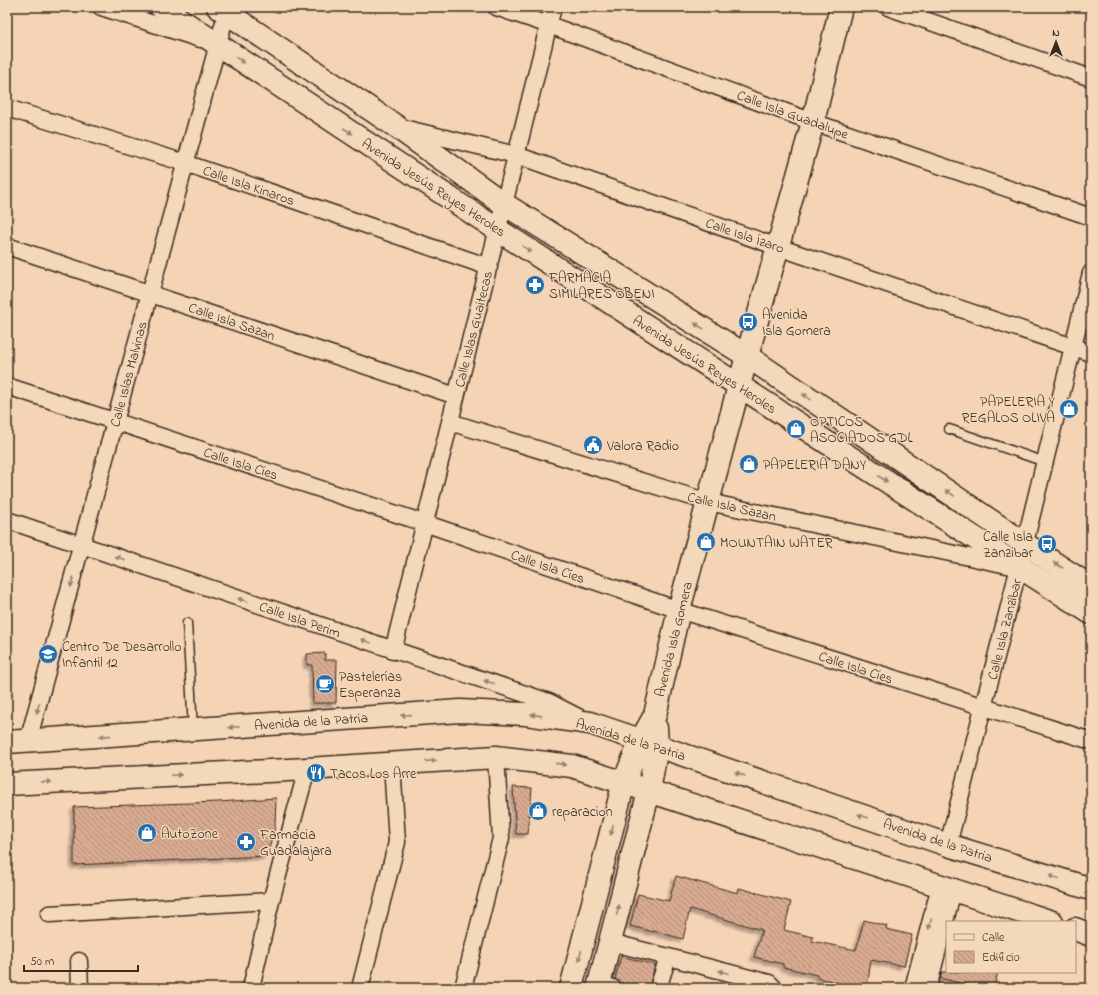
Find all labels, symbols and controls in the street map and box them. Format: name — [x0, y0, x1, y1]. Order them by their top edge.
north arrow — [1036, 22, 1076, 62]
text: N — [1052, 25, 1060, 41]
one-way arrow — [234, 56, 246, 63]
street label: Calle Isla Guadalupe — [734, 85, 852, 146]
one-way arrow — [343, 127, 354, 135]
street label: Avenida Jesús Reyes Heroles — [356, 134, 509, 244]
street label: Calle Isla Kinaros — [200, 161, 297, 212]
street label: Calle Isla Ízaro — [702, 213, 787, 260]
one-way arrow — [522, 245, 532, 253]
place label: FARMACIA SIMILARES OBENI — [548, 268, 654, 305]
street label: Calle Islas Guaitecas — [450, 269, 499, 390]
pharmacy icon: FARMACIA SIMILARES OBENI — [524, 274, 546, 296]
street label: Calle Isla Sazan — [185, 298, 278, 347]
place label: Avenida Isla Gomera — [762, 305, 831, 342]
street label: Avenida Jesús Reyes Heroles — [627, 311, 780, 421]
bus stop icon: Avenida Isla Gomera — [737, 311, 759, 333]
street label: Calle Islas Malvinas — [105, 319, 154, 430]
one-way arrow — [694, 322, 704, 330]
place label: PAPELERIA Y REGALOS OLIVA — [962, 392, 1056, 429]
one-way arrow — [802, 393, 813, 401]
shop icon: PAPELERIA Y REGALOS OLIVA — [1058, 398, 1080, 420]
place label: OPTICOS ASOCIADOS GDL — [810, 412, 913, 449]
shop icon: OPTICOS ASOCIADOS GDL — [785, 418, 807, 440]
public building icon: Valora Radio — [582, 434, 604, 456]
place label: Valora Radio — [606, 436, 679, 457]
street label: Calle Isla Cíes — [201, 443, 280, 486]
shop icon: PAPELERIA DANY — [738, 453, 760, 475]
place label: PAPELERIA DANY — [763, 455, 867, 476]
one-way arrow — [878, 475, 888, 483]
street label: Calle Isla Sazan — [685, 487, 778, 528]
one-way arrow — [944, 490, 956, 497]
place label: Calle Isla Zanzibar — [983, 527, 1034, 564]
shop icon: MOUNTAIN WATER — [695, 531, 717, 553]
place label: MOUNTAIN WATER — [720, 533, 833, 554]
bus stop icon: Calle Isla Zanzibar — [1036, 533, 1058, 555]
street label: Calle Isla Cíes — [508, 545, 587, 590]
one-way arrow — [114, 554, 126, 560]
one-way arrow — [1052, 562, 1064, 569]
one-way arrow — [68, 576, 74, 588]
street label: Calle Isla Zanzíbar — [983, 576, 1028, 682]
street label: Avenida Isla Gomera — [650, 580, 699, 699]
one-way arrow — [237, 596, 249, 602]
street label: Calle Isla Perim — [256, 597, 343, 644]
place label: Centro De Desarrollo Infantil 12 — [62, 637, 182, 674]
one-way arrow — [360, 638, 372, 644]
school or university icon: Centro De Desarrollo Infantil 12 — [37, 643, 59, 665]
street label: Calle Isla Cíes — [816, 647, 895, 690]
place label: Pastelerías Esperanza — [339, 667, 402, 704]
cafe icon: Pastelerías Esperanza — [314, 673, 336, 695]
one-way arrow — [483, 679, 495, 685]
one-way arrow — [34, 701, 40, 714]
street label: Avenida de la Patria — [253, 708, 369, 737]
one-way arrow — [400, 711, 412, 718]
one-way arrow — [529, 712, 542, 718]
street label: Avenida de la Patria — [573, 714, 688, 767]
one-way arrow — [228, 723, 240, 730]
one-way arrow — [99, 732, 111, 739]
one-way arrow — [425, 758, 438, 764]
one-way arrow — [555, 761, 567, 767]
restaurant icon: Tacos Los Arre — [305, 762, 327, 784]
place label: Tacos Los Arre — [330, 764, 417, 785]
one-way arrow — [734, 770, 746, 776]
one-way arrow — [170, 772, 182, 779]
one-way arrow — [40, 779, 53, 785]
shop icon: reparacion — [527, 800, 549, 822]
place label: reparacion — [552, 802, 613, 823]
one-way arrow — [857, 813, 869, 819]
street label: Avenida de la Patria — [880, 814, 995, 869]
shop icon: AutoZone — [136, 822, 158, 844]
place label: AutoZone — [161, 824, 219, 845]
one-way arrow — [609, 824, 615, 836]
place label: Farmacia Guadalajara — [259, 825, 332, 862]
pharmacy icon: Farmacia Guadalajara — [235, 831, 257, 853]
one-way arrow — [1047, 874, 1059, 880]
one-way arrow — [616, 903, 622, 916]
one-way arrow — [927, 917, 933, 930]
legend — [946, 921, 1076, 973]
text: Calle — [982, 929, 1005, 947]
scale bar — [24, 947, 138, 973]
text: Edificio — [982, 949, 1020, 967]
one-way arrow — [576, 950, 582, 962]
text: 50 m — [30, 953, 54, 971]
one-way arrow — [718, 968, 730, 974]

